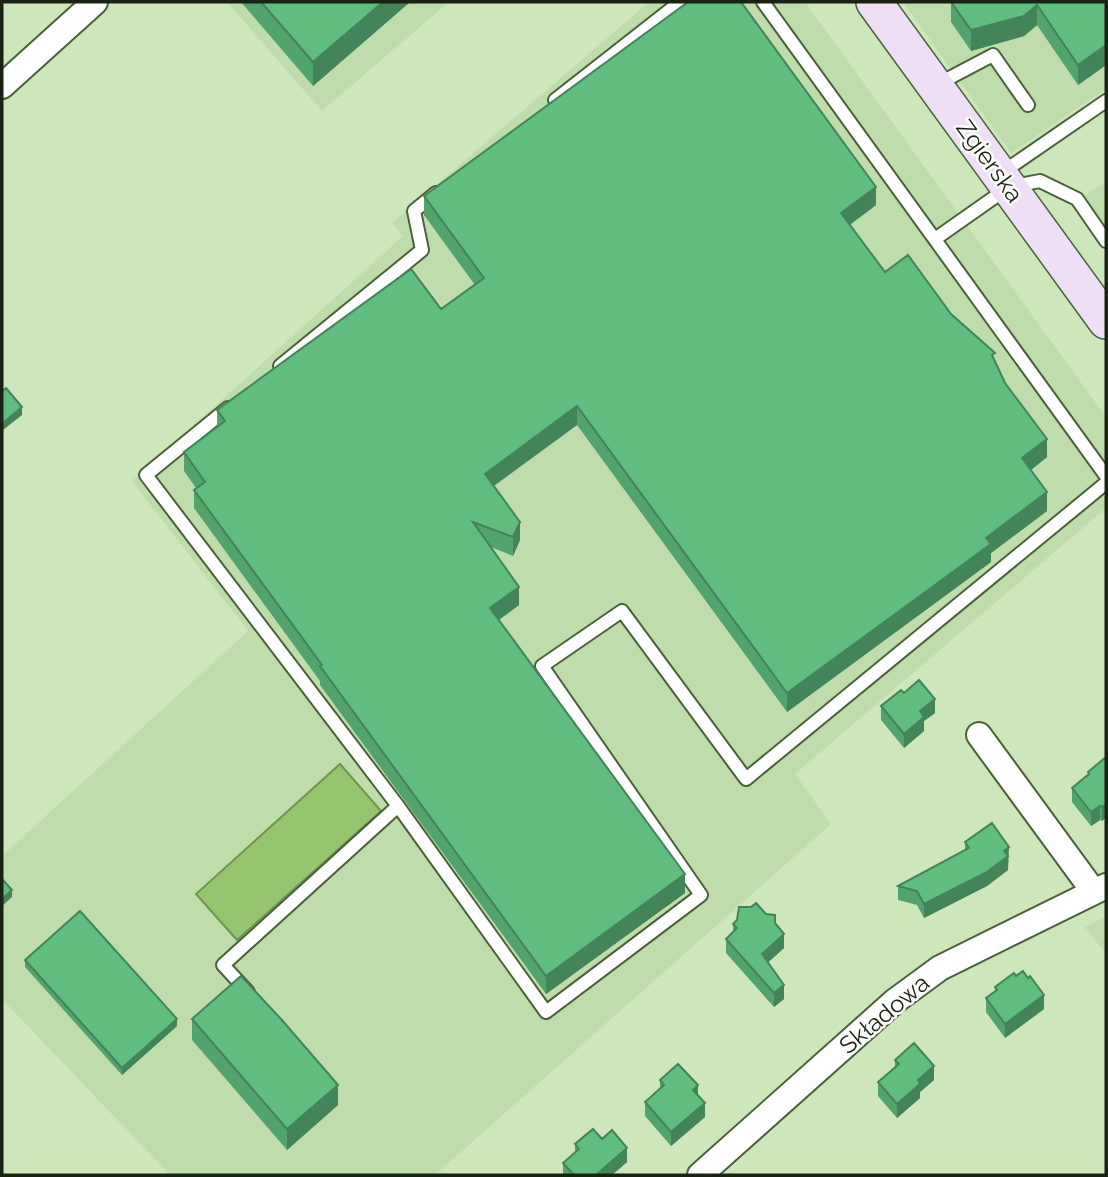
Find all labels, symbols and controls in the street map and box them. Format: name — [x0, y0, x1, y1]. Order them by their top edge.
street label: Zgierska — [950, 114, 1030, 208]
street label: Składowa — [833, 968, 935, 1060]

